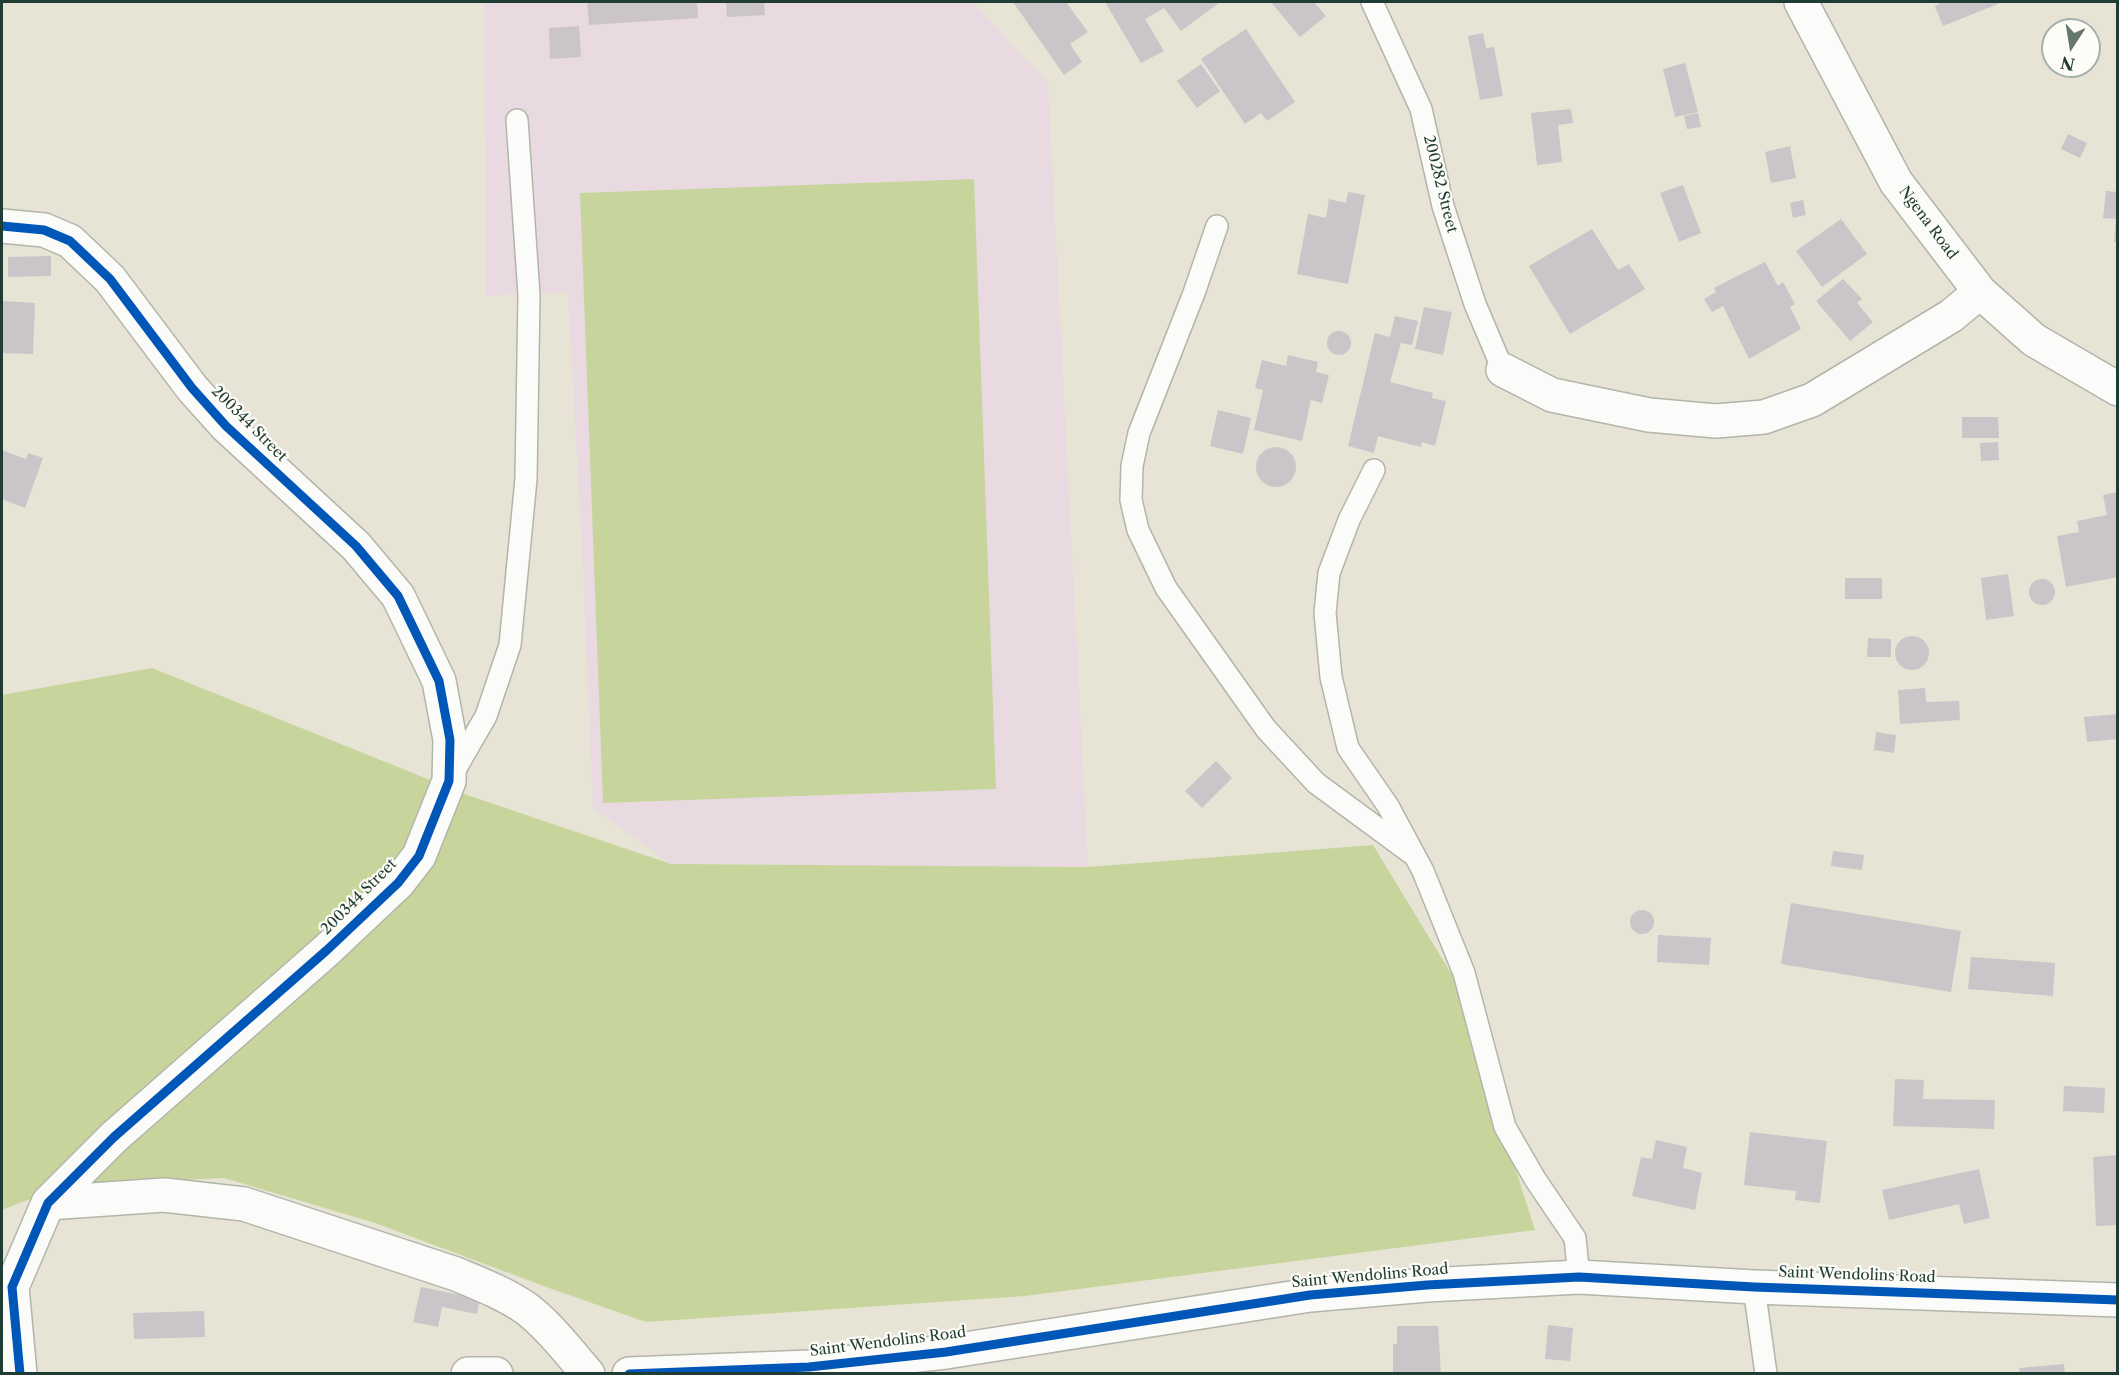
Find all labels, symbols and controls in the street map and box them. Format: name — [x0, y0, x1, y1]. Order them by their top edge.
north arrow — [2041, 18, 2101, 78]
text: N — [2059, 52, 2077, 75]
street label: 200282 Street — [1419, 133, 1461, 235]
street label: Ngena Road — [1895, 183, 1961, 263]
street label: 200344 Street — [207, 382, 291, 466]
street label: 200344 Street — [317, 855, 401, 939]
street label: Saint Wendolins Road — [1291, 1260, 1449, 1292]
street label: Saint Wendolins Road — [1778, 1263, 1936, 1287]
street label: Saint Wendolins Road — [809, 1323, 967, 1361]

